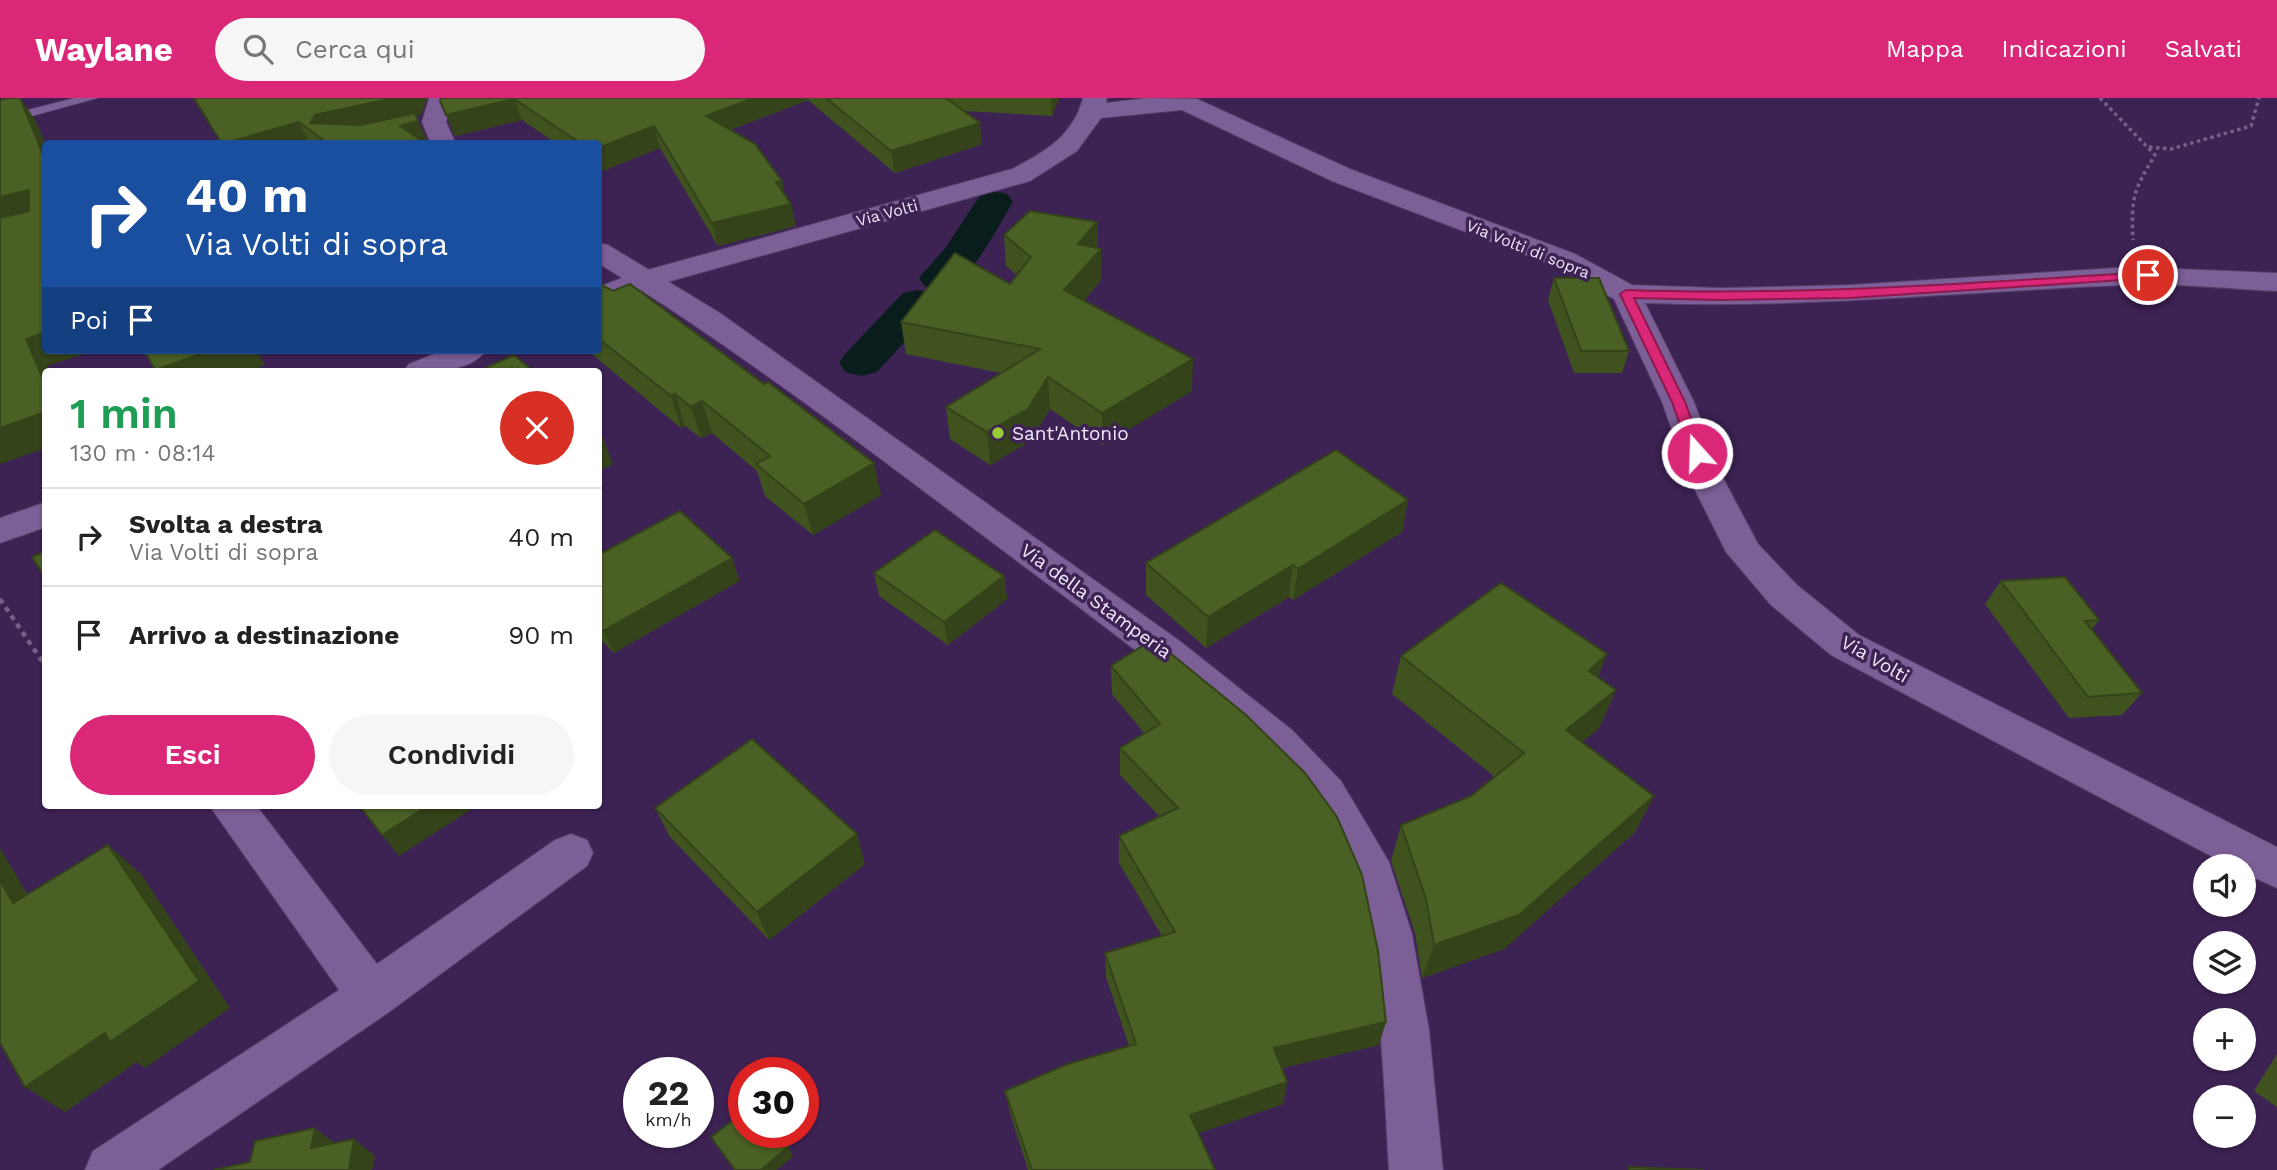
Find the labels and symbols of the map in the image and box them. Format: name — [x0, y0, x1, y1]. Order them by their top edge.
street label: Via Volti — [854, 196, 920, 230]
street label: Via Volti di sopra — [1463, 216, 1593, 282]
pin — [2118, 245, 2178, 305]
position arrow — [1660, 416, 1734, 490]
place label: Sant'Antonio — [1012, 422, 1129, 445]
marker: Sant'Antonio — [990, 425, 1006, 441]
street label: Via della Stamperia — [1016, 539, 1176, 664]
street label: Via Volti — [1837, 630, 1913, 688]
speed limit sign: 30 — [728, 1057, 819, 1148]

